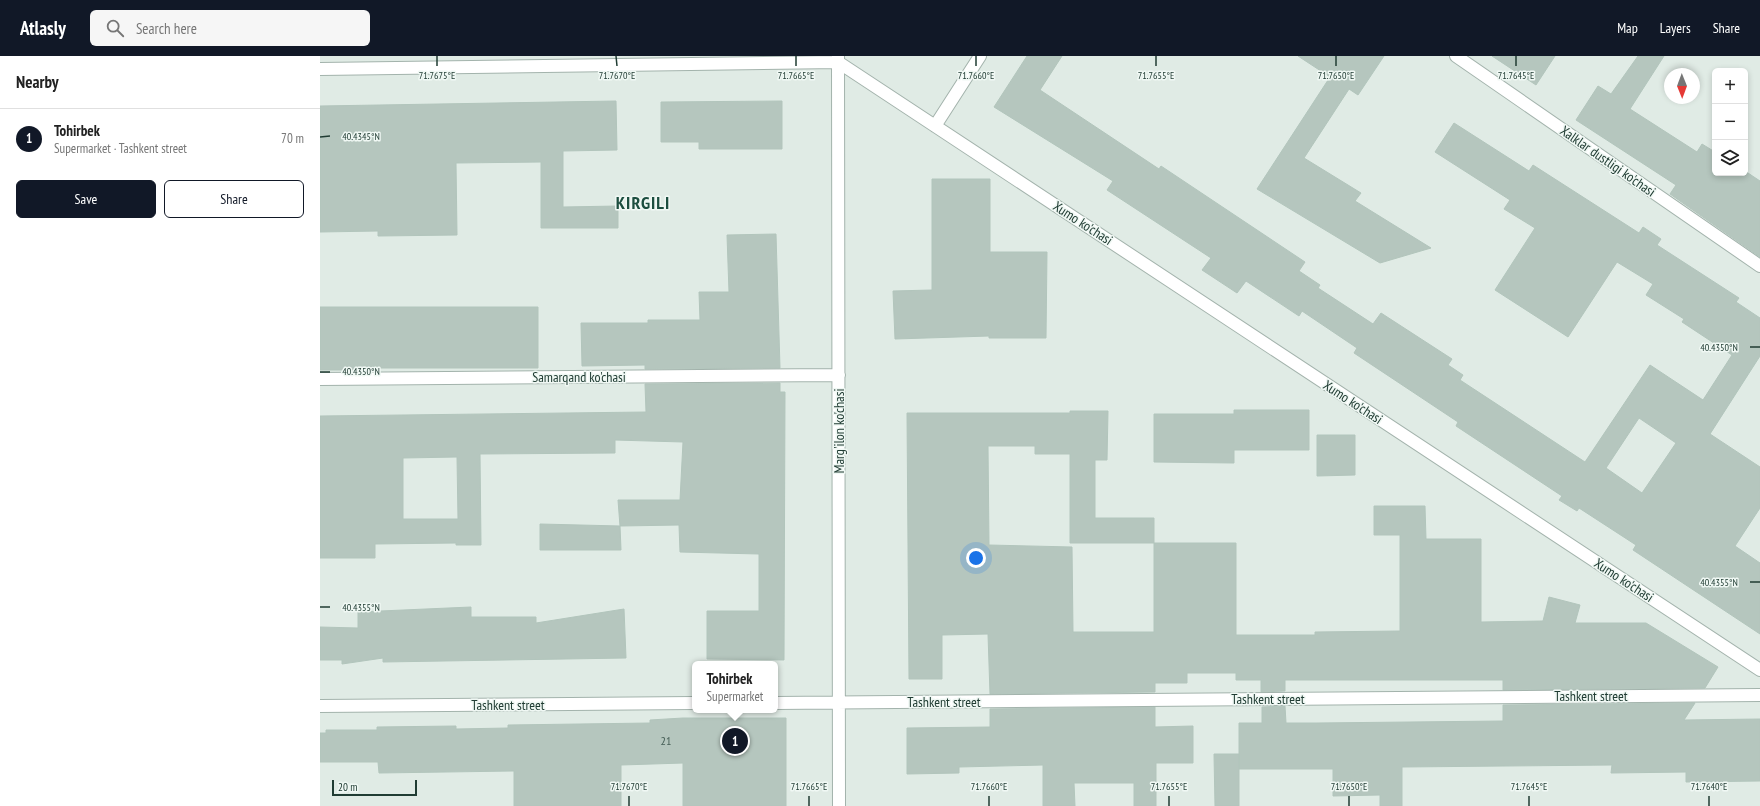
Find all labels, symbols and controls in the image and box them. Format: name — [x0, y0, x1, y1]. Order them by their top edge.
search box — [90, 10, 370, 46]
text: Atlasly — [20, 16, 66, 40]
icon: search — [104, 17, 126, 39]
text: Search here — [136, 19, 197, 38]
text: Map — [1617, 19, 1638, 37]
text: Layers — [1660, 19, 1691, 37]
text: Share — [1713, 19, 1740, 37]
north arrow — [1664, 68, 1700, 104]
map controls — [1712, 68, 1748, 176]
button: + — [1712, 68, 1748, 104]
text: 71.7675°E — [419, 69, 455, 82]
text: 71.7670°E — [599, 69, 635, 82]
text: 71.7665°E — [778, 69, 814, 82]
text: 71.7660°E — [958, 69, 994, 82]
text: 71.7655°E — [1138, 69, 1174, 82]
text: 71.7650°E — [1318, 69, 1354, 82]
text: 71.7645°E — [1498, 69, 1534, 82]
text: Nearby — [16, 71, 59, 93]
button: − — [1712, 104, 1748, 140]
text: Tohirbek — [54, 121, 100, 140]
street label: Xalklar dustligi ko'chasi — [1557, 121, 1659, 201]
text: 1 — [26, 130, 32, 147]
text: 70 m — [281, 130, 304, 147]
text: 40.4345°N — [342, 130, 380, 143]
text: Supermarket · Tashkent street — [54, 140, 187, 157]
button: layers — [1712, 140, 1748, 176]
button: Save — [16, 180, 156, 218]
button: Share — [164, 180, 304, 218]
district label: KIRGILI — [616, 191, 670, 214]
street label: Xumo ko'chasi — [1050, 197, 1116, 249]
text: 40.4350°N — [1700, 341, 1738, 354]
text: 40.4350°N — [342, 365, 380, 378]
street label: Samarqand ko'chasi — [532, 368, 626, 386]
street label: Xumo ko'chasi — [1320, 376, 1386, 428]
street label: Marg'ilon ko'chasi — [830, 389, 848, 474]
your location — [966, 548, 986, 568]
street label: Xumo ko'chasi — [1591, 554, 1657, 606]
text: 40.4355°N — [1700, 576, 1738, 589]
text: 40.4355°N — [342, 601, 380, 614]
popup — [692, 661, 778, 713]
text: Tohirbek — [707, 669, 753, 688]
street label: Tashkent street — [1554, 687, 1628, 705]
text: Supermarket — [707, 688, 763, 705]
street label: Tashkent street — [1231, 690, 1305, 708]
street label: Tashkent street — [907, 693, 981, 711]
street label: Tashkent street — [471, 696, 545, 714]
pin: 1 — [722, 726, 748, 756]
house number: 21 — [661, 733, 671, 748]
scale bar — [332, 778, 417, 797]
text: 20 m — [338, 780, 357, 794]
text: 71.7670°E — [611, 780, 647, 793]
text: 71.7665°E — [791, 780, 827, 793]
text: 71.7660°E — [971, 780, 1007, 793]
text: 71.7655°E — [1151, 780, 1187, 793]
text: 71.7650°E — [1331, 780, 1367, 793]
text: 71.7645°E — [1511, 780, 1547, 793]
text: 71.7640°E — [1691, 780, 1727, 793]

